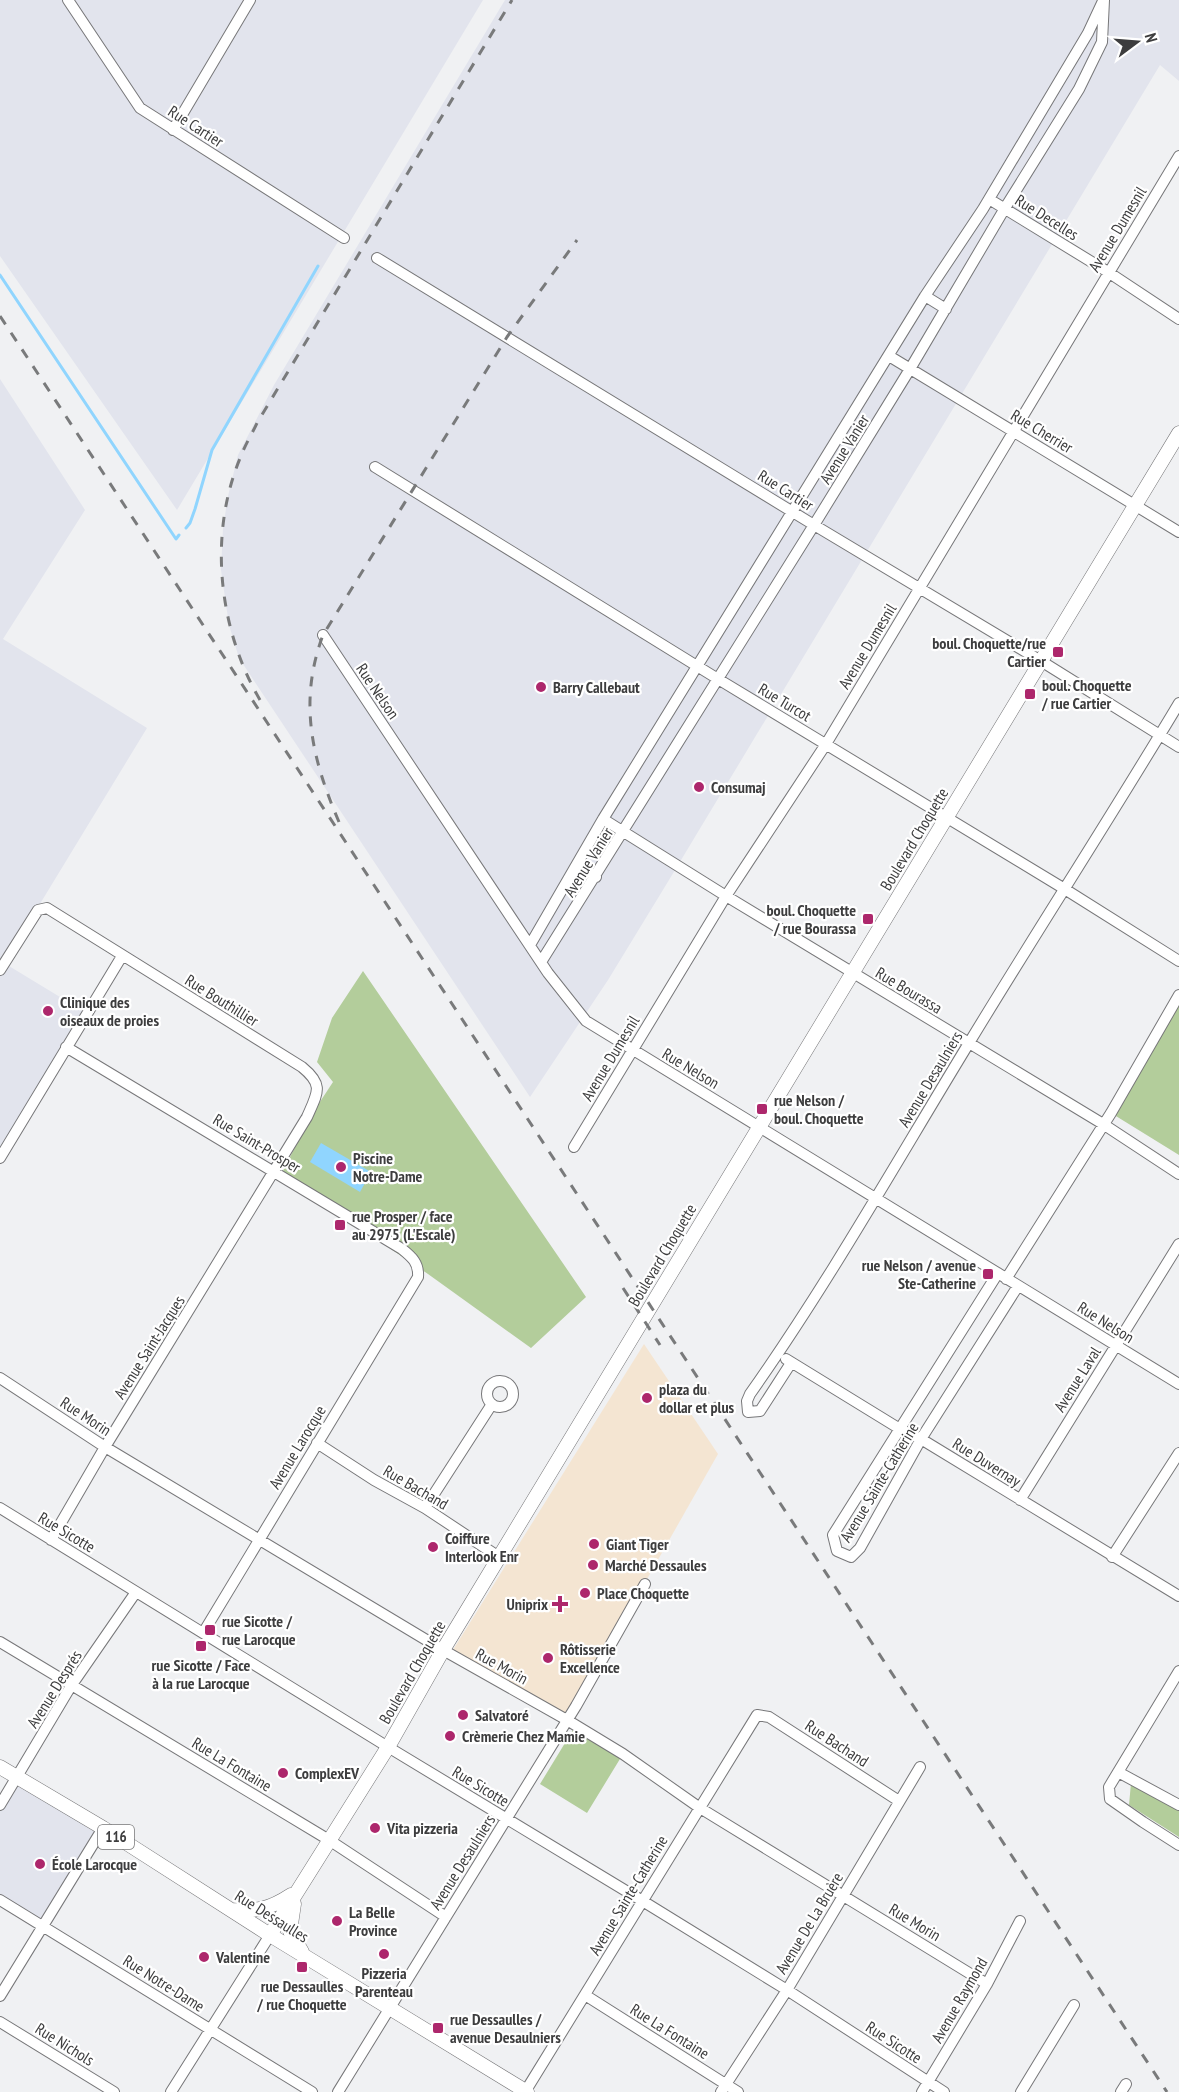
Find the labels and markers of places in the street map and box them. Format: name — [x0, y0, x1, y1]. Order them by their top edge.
place label: boul. Choquette/rue Cartier — [932, 633, 1046, 671]
marker: boul. Choquette/rue Cartier — [1051, 645, 1065, 659]
place label: boul. Choquette / rue Cartier — [1041, 675, 1132, 713]
place label: Barry Callebaut — [553, 677, 640, 697]
marker: Barry Callebaut — [534, 680, 548, 694]
marker: boul. Choquette / rue Cartier — [1023, 687, 1037, 701]
place label: Consumaj — [711, 777, 766, 797]
marker: Consumaj — [692, 780, 706, 794]
place label: boul. Choquette / rue Bourassa — [767, 900, 856, 938]
marker: boul. Choquette / rue Bourassa — [861, 912, 875, 926]
place label: Clinique des oiseaux de proies — [60, 992, 159, 1030]
marker: Clinique des oiseaux de proies — [41, 1004, 55, 1018]
place label: rue Nelson / boul. Choquette — [774, 1090, 864, 1128]
marker: rue Nelson / boul. Choquette — [755, 1102, 769, 1116]
place label: Piscine Notre-Dame — [353, 1148, 422, 1186]
marker: Piscine Notre-Dame — [334, 1160, 348, 1174]
place label: rue Prosper / face au 2975 (L'Escale) — [352, 1206, 455, 1244]
marker: rue Prosper / face au 2975 (L'Escale) — [333, 1218, 347, 1232]
place label: rue Nelson / avenue Ste-Catherine — [862, 1255, 976, 1293]
marker: rue Nelson / avenue Ste-Catherine — [981, 1267, 995, 1281]
place label: plaza du dollar et plus — [659, 1379, 735, 1417]
marker: plaza du dollar et plus — [640, 1391, 654, 1405]
place label: Coiffure Interlook Enr — [445, 1528, 519, 1566]
place label: Giant Tiger — [606, 1534, 669, 1554]
marker: Giant Tiger — [587, 1537, 601, 1551]
marker: Coiffure Interlook Enr — [426, 1540, 440, 1554]
place label: Marché Dessaules — [605, 1555, 707, 1575]
marker: Marché Dessaules — [586, 1558, 600, 1572]
place label: Place Choquette — [597, 1583, 689, 1603]
marker: Place Choquette — [578, 1586, 592, 1600]
place label: Uniprix — [507, 1594, 548, 1614]
marker: Uniprix — [553, 1597, 567, 1611]
place label: rue Sicotte / rue Larocque — [222, 1611, 296, 1649]
marker: rue Sicotte / rue Larocque — [203, 1623, 217, 1637]
marker: rue Sicotte / Face à la rue Larocque — [194, 1639, 208, 1653]
place label: Rôtisserie Excellence — [560, 1639, 620, 1677]
marker: Rôtisserie Excellence — [541, 1651, 555, 1665]
place label: rue Sicotte / Face à la rue Larocque — [152, 1655, 251, 1693]
place label: Salvatoré — [475, 1705, 529, 1725]
marker: Salvatoré — [456, 1708, 470, 1722]
place label: Crèmerie Chez Mamie — [462, 1726, 585, 1746]
marker: Crèmerie Chez Mamie — [443, 1729, 457, 1743]
place label: ComplexEV — [295, 1763, 360, 1783]
marker: ComplexEV — [276, 1766, 290, 1780]
place label: Vita pizzeria — [386, 1818, 458, 1838]
marker: Vita pizzeria — [368, 1821, 382, 1835]
place label: École Larocque — [52, 1854, 137, 1874]
marker: École Larocque — [33, 1857, 47, 1871]
place label: La Belle Province — [349, 1902, 397, 1940]
marker: La Belle Province — [330, 1914, 344, 1928]
place label: Valentine — [215, 1947, 270, 1967]
marker: Pizzeria Parenteau — [377, 1947, 391, 1961]
marker: Valentine — [197, 1950, 211, 1964]
marker: rue Dessaulles / rue Choquette — [295, 1960, 309, 1974]
place label: Pizzeria Parenteau — [355, 1963, 413, 2001]
place label: rue Dessaulles / rue Choquette — [256, 1976, 347, 2014]
place label: rue Dessaulles / avenue Desaulniers — [450, 2009, 561, 2047]
marker: rue Dessaulles / avenue Desaulniers — [431, 2021, 445, 2035]

